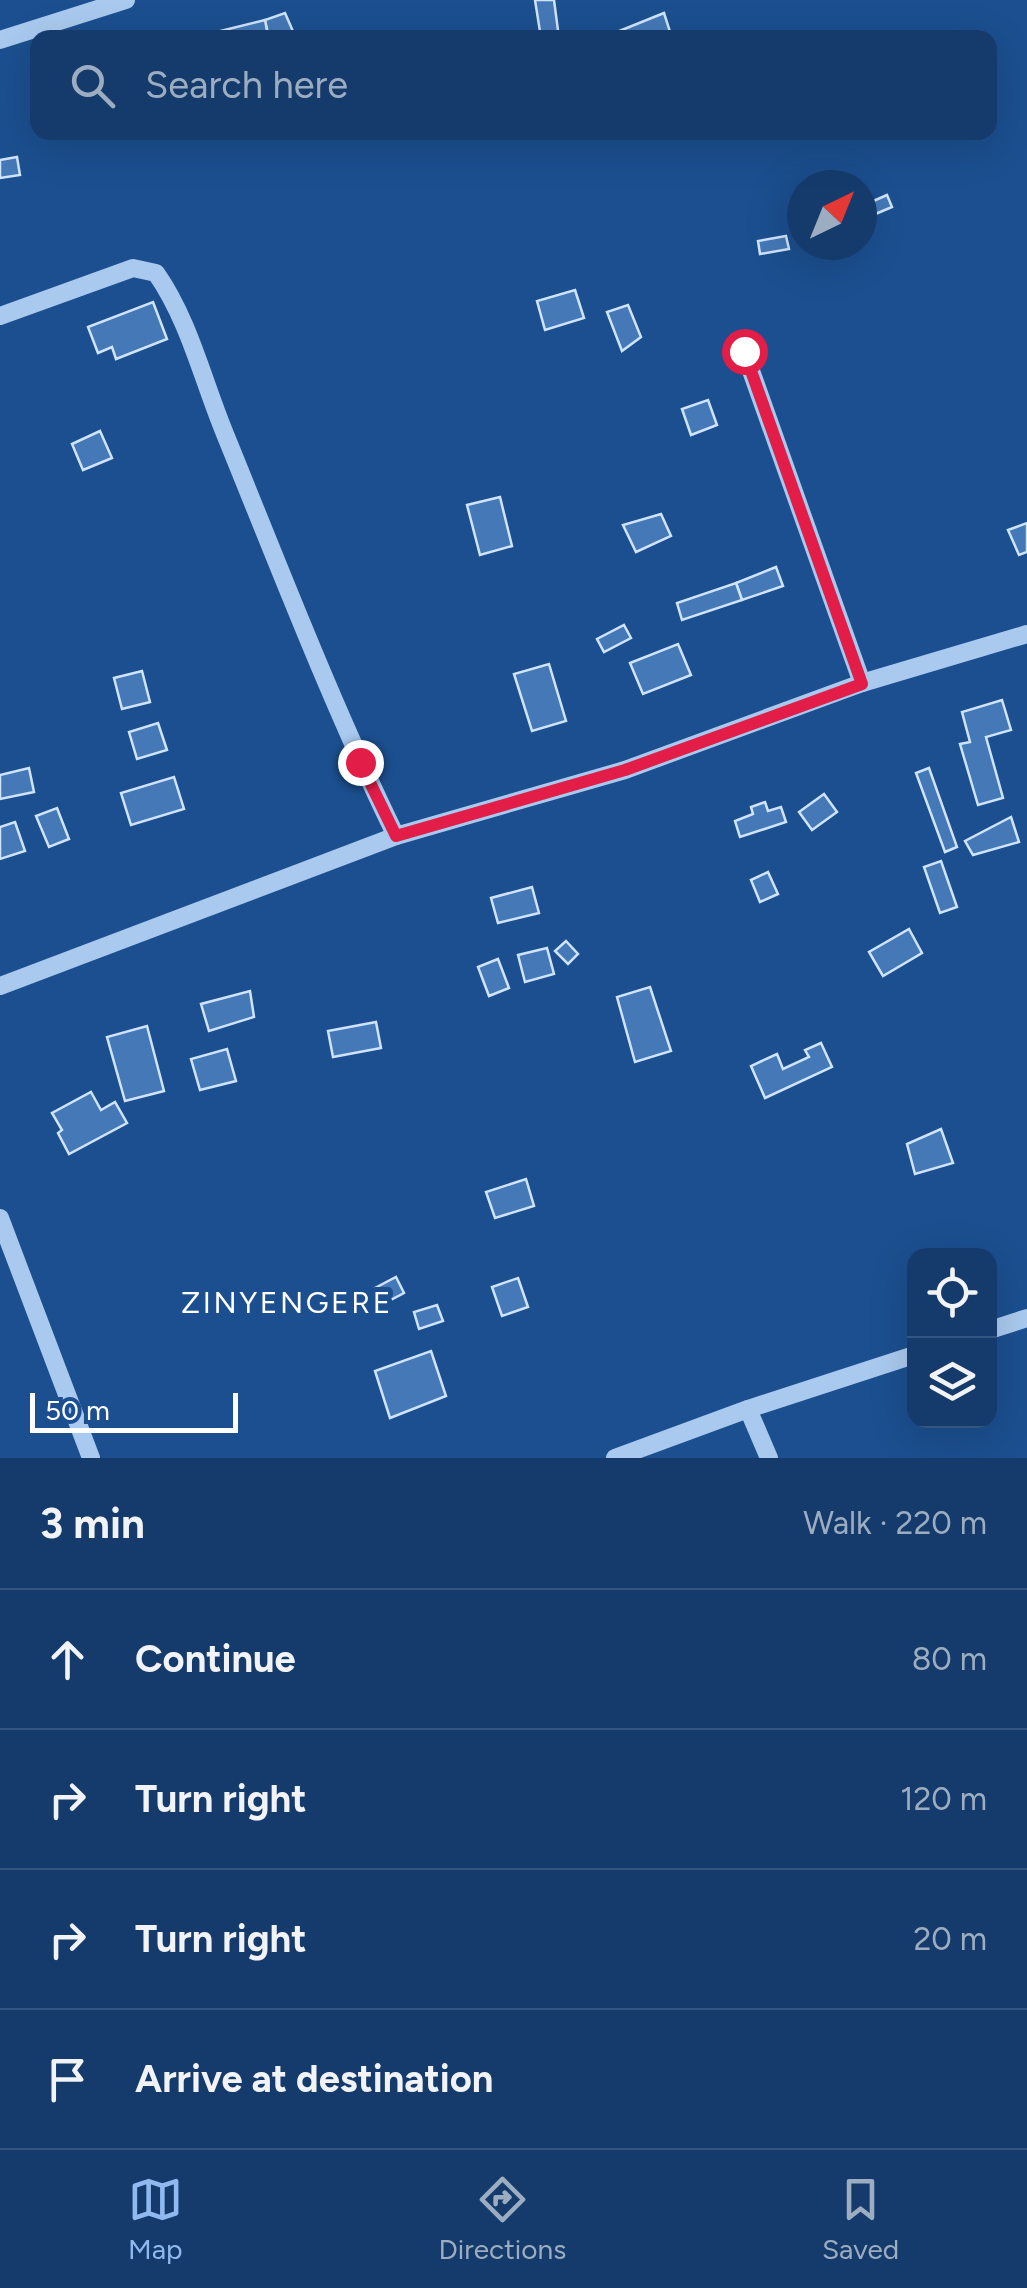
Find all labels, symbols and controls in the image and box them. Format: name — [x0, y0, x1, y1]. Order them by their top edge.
search box — [30, 30, 997, 140]
icon: search — [65, 58, 120, 113]
text: Search here — [145, 62, 348, 108]
north arrow — [787, 170, 877, 260]
route start — [722, 329, 768, 375]
route end — [338, 740, 384, 786]
map controls — [907, 1248, 997, 1428]
button: locate — [907, 1248, 997, 1338]
district label: ZINYENGERE — [181, 1284, 393, 1321]
button: layers — [907, 1338, 997, 1428]
scale bar — [30, 1388, 238, 1432]
text: 50 m — [45, 1393, 110, 1427]
text: 3 min — [40, 1498, 145, 1549]
text: Walk · 220 m — [803, 1504, 987, 1542]
icon: ahead — [40, 1632, 95, 1687]
text: Continue — [135, 1636, 296, 1682]
text: 80 m — [912, 1640, 987, 1678]
icon: right — [40, 1772, 95, 1827]
text: Turn right — [135, 1776, 307, 1822]
text: 120 m — [900, 1780, 987, 1818]
icon: right — [40, 1912, 95, 1967]
text: Turn right — [135, 1916, 307, 1962]
text: 20 m — [913, 1920, 987, 1958]
icon: arrive — [40, 2052, 95, 2107]
text: Arrive at destination — [135, 2056, 493, 2102]
tab: Map — [128, 2172, 183, 2266]
tab: Directions — [439, 2172, 566, 2266]
tab: Saved — [822, 2172, 899, 2266]

